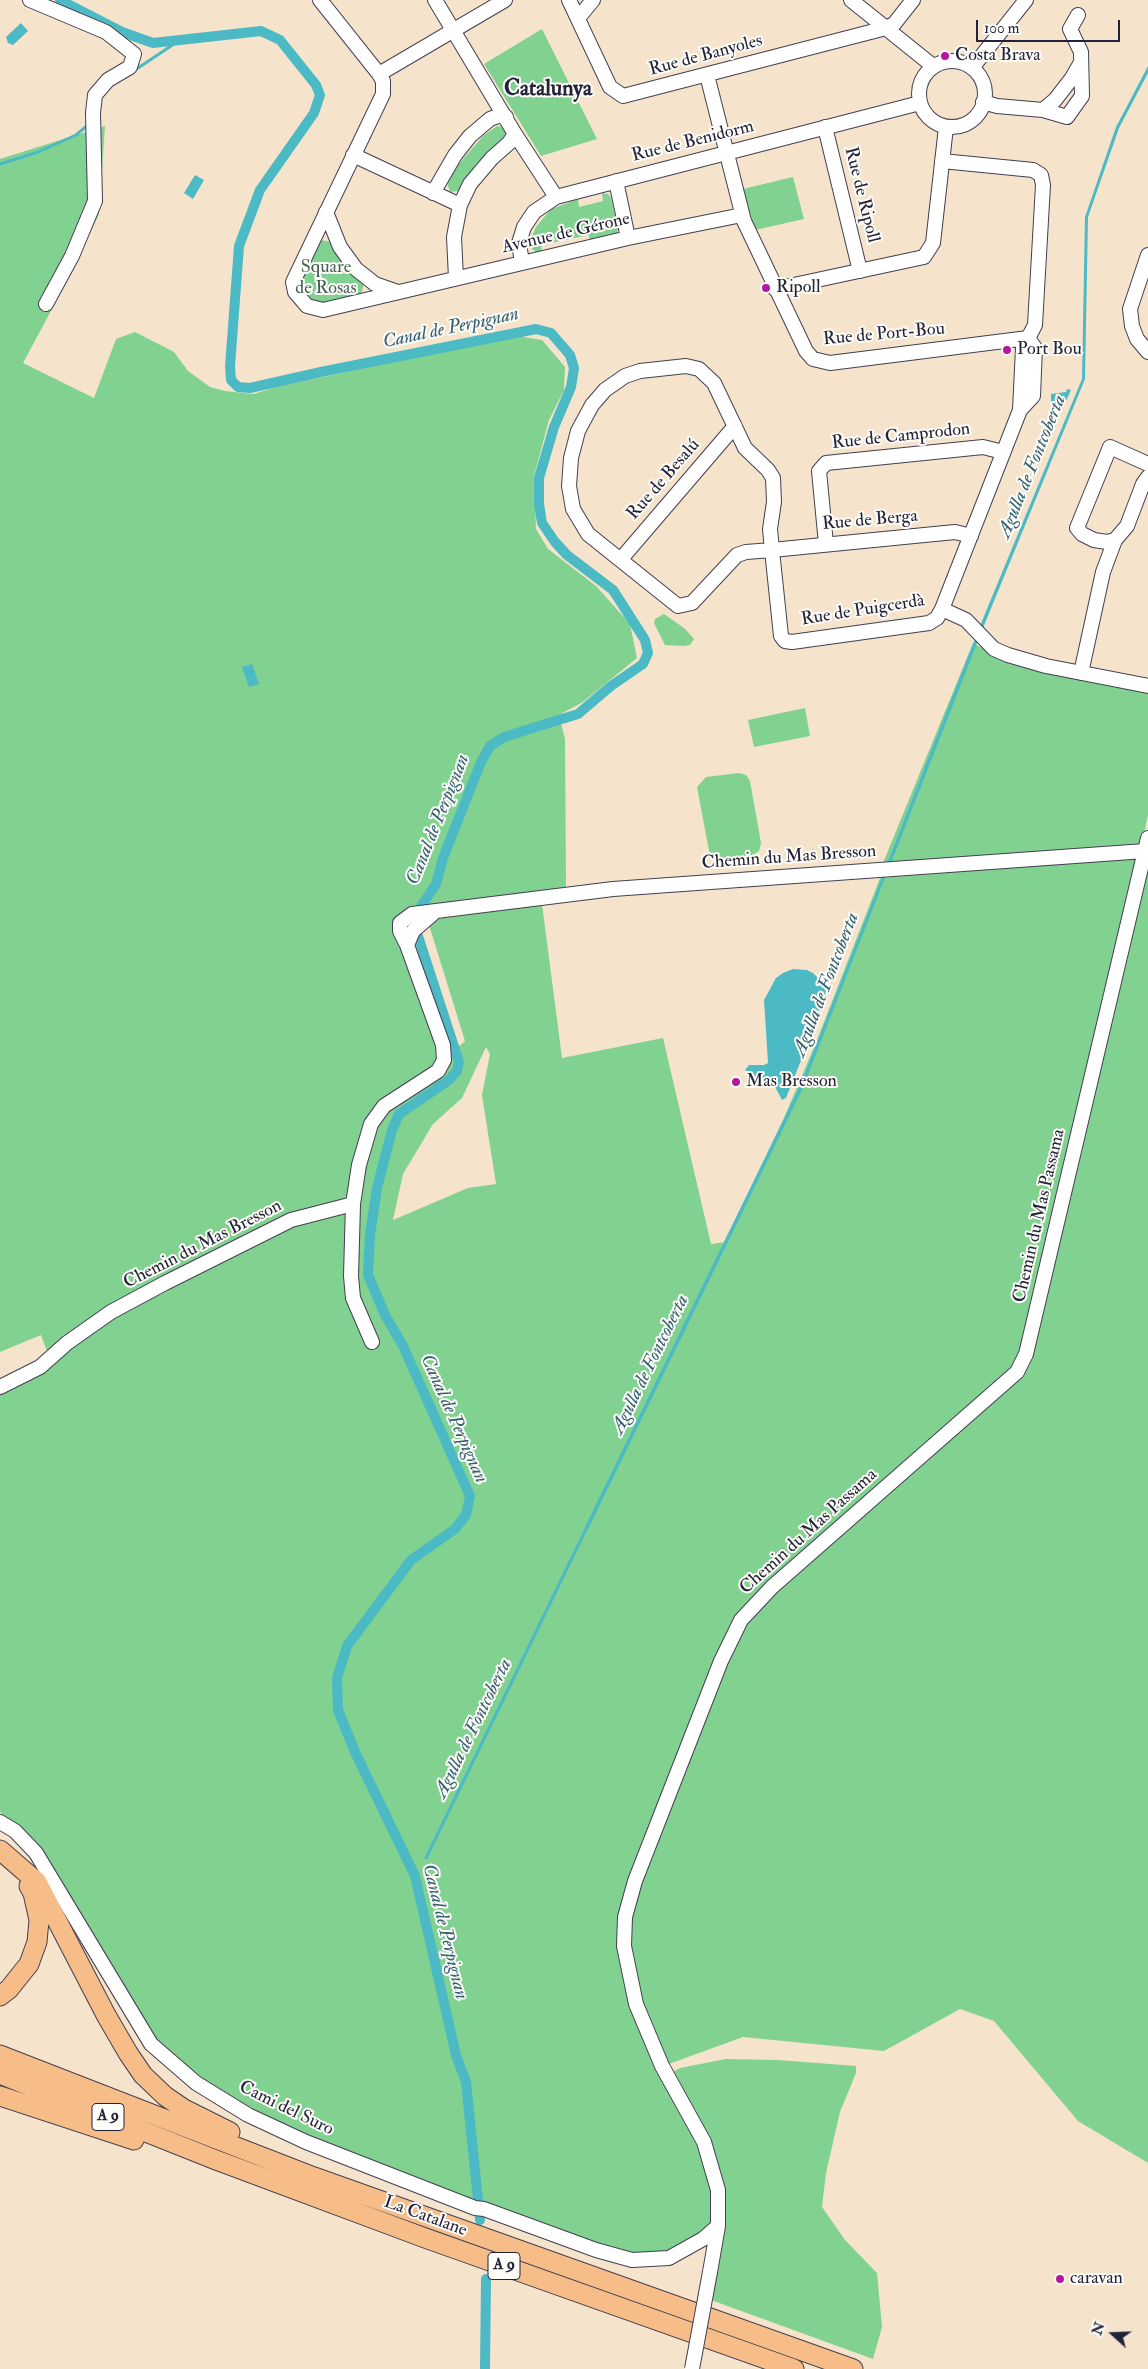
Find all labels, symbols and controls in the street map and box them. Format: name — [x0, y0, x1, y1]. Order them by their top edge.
scale bar — [978, 10, 1122, 42]
text: 100 m — [984, 19, 1019, 38]
street label: Rue de Banyoles — [647, 31, 765, 81]
place label: Costa Brava — [955, 45, 1041, 67]
marker: Costa Brava — [939, 50, 951, 62]
district label: Catalunya — [504, 77, 592, 103]
street label: Rue de Benidorm — [630, 116, 756, 168]
street label: Rue de Ripoll — [839, 145, 883, 245]
street label: Avenue de Gérone — [500, 209, 632, 259]
park label: Square de Rosas — [295, 257, 357, 300]
place label: Ripoll — [776, 277, 821, 299]
marker: Ripoll — [760, 282, 772, 294]
water label: Canal de Perpignan — [381, 303, 521, 355]
street label: Rue de Port-Bou — [822, 319, 946, 351]
place label: Port Bou — [1017, 339, 1082, 361]
marker: Port Bou — [1001, 344, 1013, 356]
water label: Agulla de Fontcoberta — [994, 392, 1072, 542]
street label: Rue de Camprodon — [831, 419, 971, 455]
street label: Rue de Besalú — [623, 435, 705, 525]
street label: Rue de Berga — [821, 506, 919, 536]
street label: Rue de Puigcerdà — [800, 591, 926, 631]
water label: Canal de Perpignan — [403, 752, 475, 888]
street label: Chemin du Mas Bresson — [701, 841, 877, 875]
water label: Agulla de Fontcoberta — [789, 910, 865, 1060]
place label: Mas Bresson — [746, 1071, 837, 1093]
marker: Mas Bresson — [730, 1076, 742, 1088]
street label: Chemin du Mas Passama — [1010, 1127, 1070, 1305]
street label: Chemin du Mas Bresson — [120, 1196, 286, 1294]
water label: Agulla de Fontcoberta — [607, 1292, 695, 1438]
water label: Canal de Perpignan — [414, 1351, 492, 1487]
street label: Chemin du Mas Passama — [736, 1465, 882, 1599]
water label: Agulla de Fontcoberta — [430, 1656, 518, 1802]
water label: Canal de Perpignan — [416, 1862, 472, 2002]
street label: Cami del Suro — [235, 2077, 337, 2141]
road number: A 9 — [92, 2104, 124, 2130]
street label: La Catalane — [381, 2192, 469, 2242]
road number: A 9 — [488, 2252, 520, 2280]
place label: caravan — [1070, 2268, 1123, 2290]
marker: caravan — [1054, 2273, 1066, 2285]
north arrow — [1088, 2309, 1138, 2359]
text: N — [1088, 2320, 1109, 2338]

